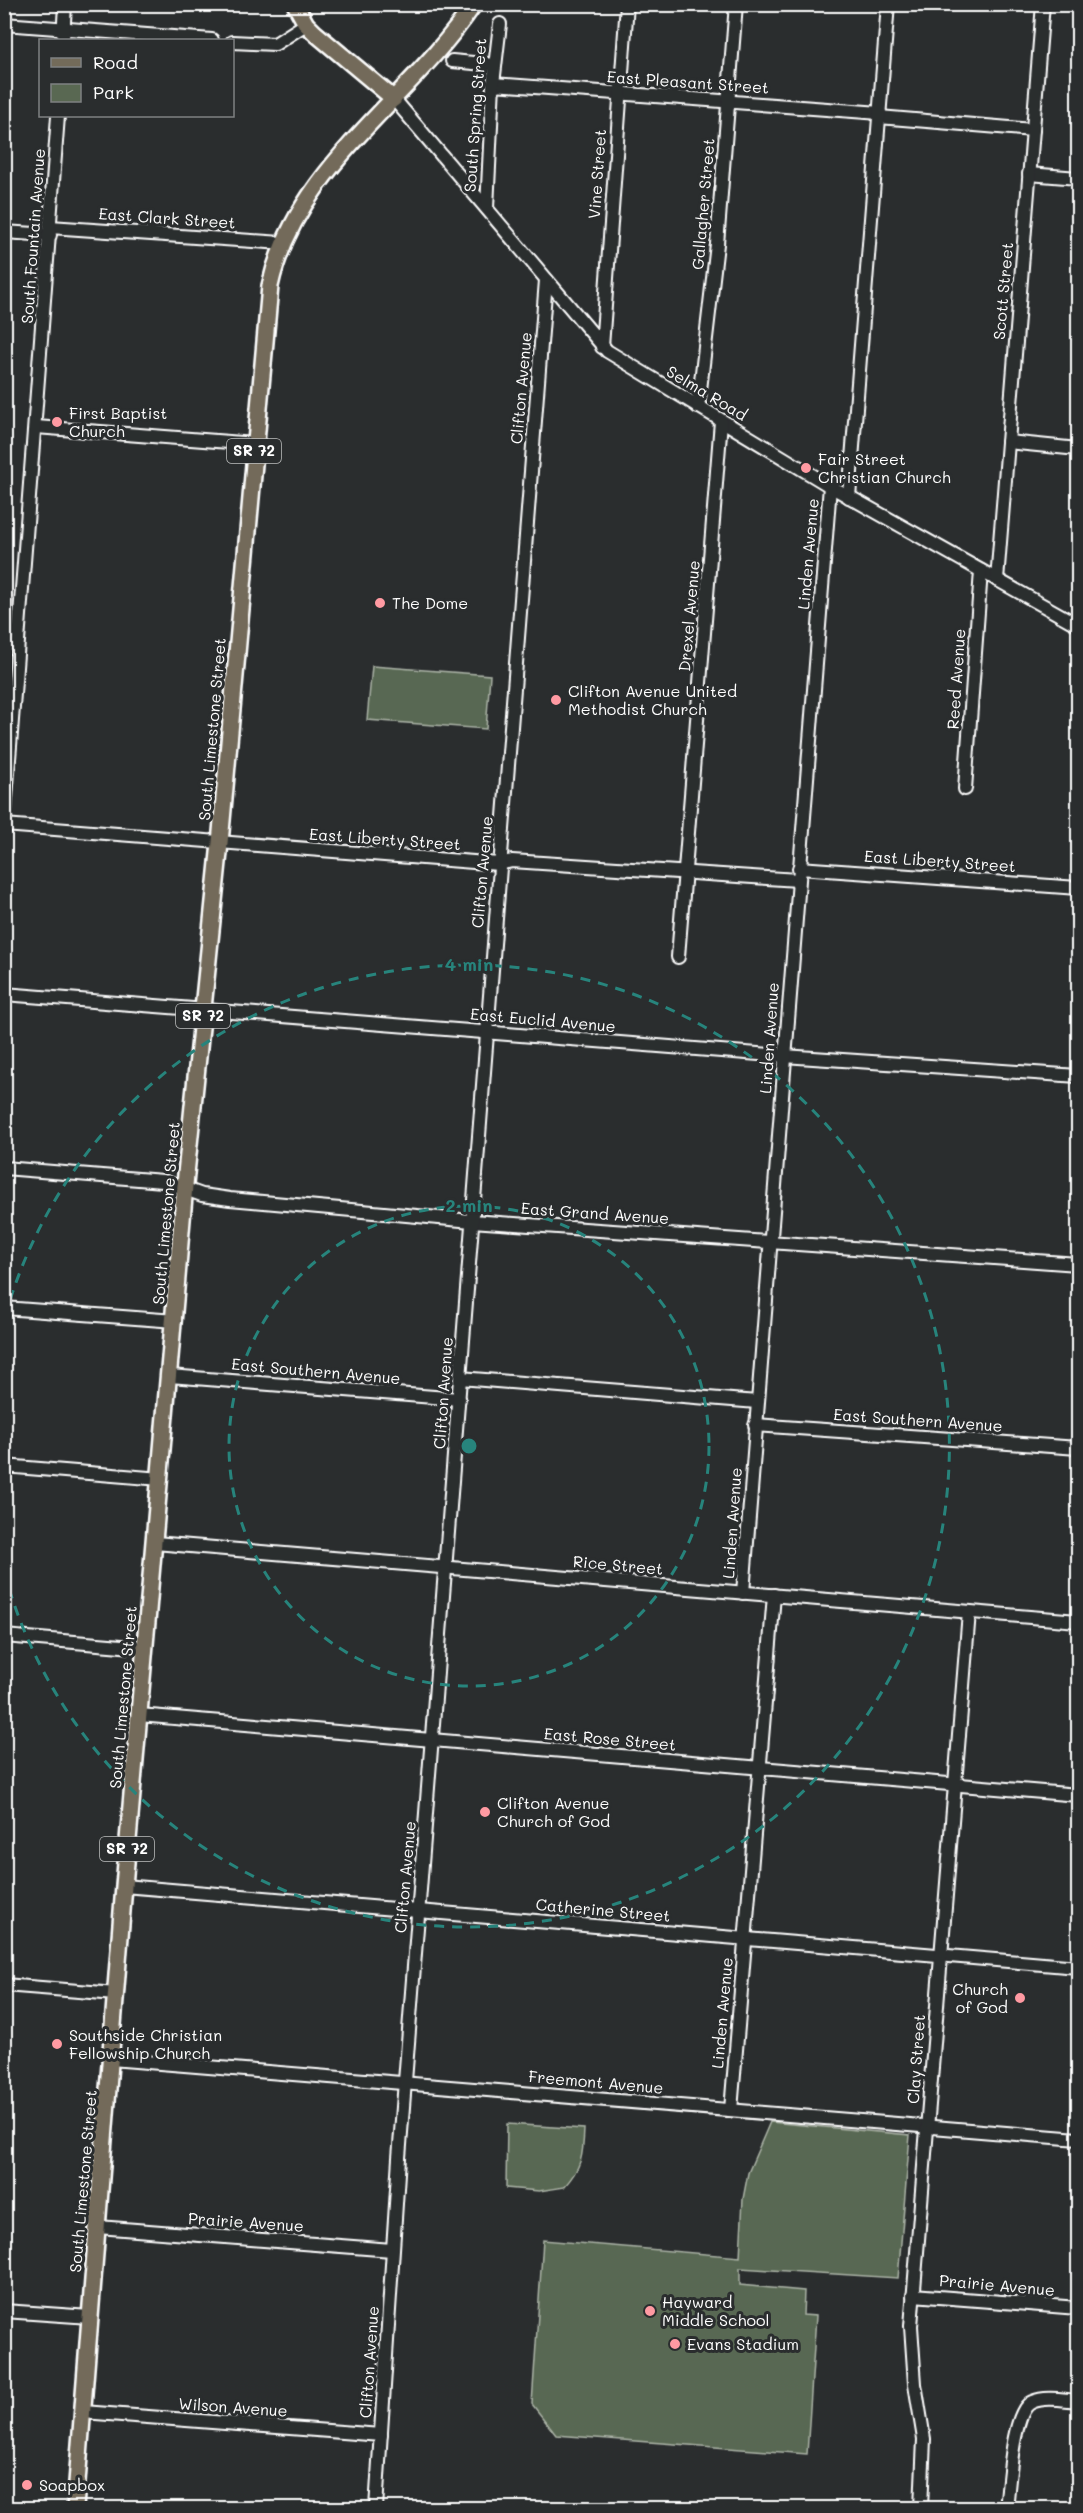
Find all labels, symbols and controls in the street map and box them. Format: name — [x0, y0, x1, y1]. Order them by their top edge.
street label: South Spring Street — [459, 37, 490, 193]
legend — [39, 39, 234, 117]
text: Road — [93, 50, 138, 74]
street label: East Pleasant Street — [606, 65, 770, 98]
text: Park — [93, 80, 134, 104]
street label: Vine Street — [583, 128, 610, 220]
street label: Gallagher Street — [686, 137, 719, 271]
street label: South Fountain Avenue — [16, 148, 49, 324]
street label: East Clark Street — [98, 202, 236, 233]
street label: Scott Street — [988, 241, 1017, 341]
street label: Clifton Avenue — [505, 331, 536, 445]
street label: Selma Road — [663, 360, 752, 425]
place label: First Baptist Church — [69, 402, 167, 441]
marker: First Baptist Church — [50, 415, 64, 429]
road number: SR 72 — [227, 439, 281, 463]
place label: Fair Street Christian Church — [818, 448, 951, 487]
marker: Fair Street Christian Church — [799, 461, 813, 475]
street label: Linden Avenue — [792, 497, 823, 610]
street label: Drexel Avenue — [673, 560, 704, 672]
place label: The Dome — [392, 592, 468, 613]
marker: The Dome — [373, 596, 387, 610]
street label: Reed Avenue — [942, 628, 969, 730]
street label: South Limestone Street — [193, 637, 230, 821]
place label: Clifton Avenue United Methodist Church — [568, 680, 737, 719]
marker: Clifton Avenue United Methodist Church — [549, 693, 563, 707]
street label: Clifton Avenue — [466, 815, 497, 929]
street label: East Liberty Street — [309, 823, 462, 854]
street label: East Liberty Street — [864, 845, 1017, 876]
text: 4 min — [445, 952, 493, 976]
street label: Linden Avenue — [754, 982, 783, 1094]
street label: East Euclid Avenue — [469, 1003, 617, 1036]
road number: SR 72 — [176, 1004, 230, 1028]
street label: South Limestone Street — [147, 1121, 184, 1305]
text: 2 min — [445, 1193, 493, 1217]
street label: East Grand Avenue — [520, 1197, 670, 1228]
street label: Clifton Avenue — [428, 1336, 457, 1450]
street label: East Southern Avenue — [231, 1353, 401, 1388]
street label: East Southern Avenue — [833, 1403, 1003, 1436]
centre of rings — [459, 1436, 479, 1456]
street label: Linden Avenue — [717, 1467, 746, 1579]
street label: Rice Street — [572, 1550, 664, 1579]
street label: South Limestone Street — [104, 1605, 141, 1789]
street label: East Rose Street — [543, 1722, 677, 1755]
place label: Clifton Avenue Church of God — [497, 1792, 610, 1831]
marker: Clifton Avenue Church of God — [478, 1805, 492, 1819]
street label: Clifton Avenue — [389, 1820, 420, 1934]
road number: SR 72 — [100, 1837, 154, 1861]
street label: Catherine Street — [535, 1893, 671, 1926]
street label: Linden Avenue — [706, 1956, 737, 2069]
place label: Church of God — [952, 1978, 1008, 2017]
marker: Church of God — [1013, 1991, 1027, 2005]
street label: Clay Street — [902, 2013, 929, 2104]
place label: Southside Christian Fellowship Church — [69, 2024, 222, 2063]
marker: Southside Christian Fellowship Church — [50, 2037, 64, 2051]
street label: Freemont Avenue — [528, 2065, 664, 2098]
street label: South Limestone Street — [64, 2089, 101, 2273]
street label: Prairie Avenue — [187, 2207, 305, 2236]
street label: Prairie Avenue — [938, 2269, 1056, 2300]
place label: Hayward Middle School — [662, 2291, 769, 2330]
marker: Hayward Middle School — [643, 2304, 657, 2318]
street label: Clifton Avenue — [354, 2305, 383, 2419]
place label: Evans Stadium — [687, 2333, 799, 2354]
marker: Evans Stadium — [668, 2337, 682, 2351]
street label: Wilson Avenue — [178, 2392, 288, 2421]
place label: Soapbox — [39, 2474, 105, 2495]
marker: Soapbox — [20, 2478, 34, 2492]

